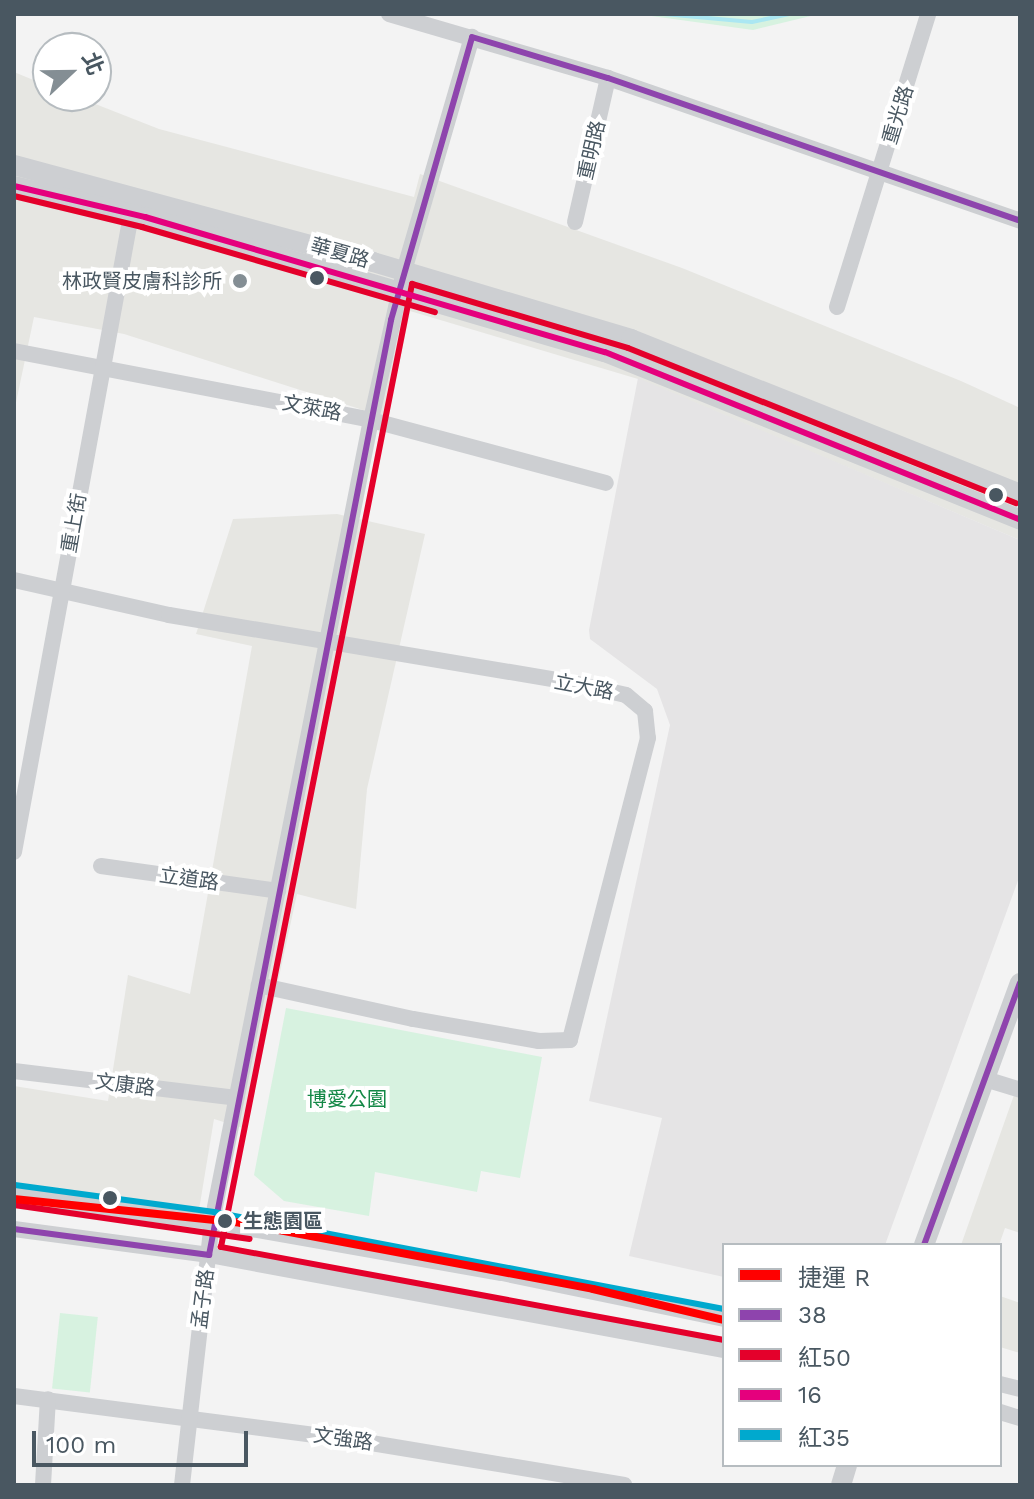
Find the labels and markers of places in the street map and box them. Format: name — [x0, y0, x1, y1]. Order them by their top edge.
place label: 林政賢皮膚科診所 — [62, 269, 222, 293]
marker: 林政賢皮膚科診所 — [229, 270, 251, 292]
unlabelled marker — [309, 270, 325, 286]
unlabelled marker — [988, 487, 1004, 503]
unlabelled marker — [102, 1190, 118, 1206]
place label: 生態園區 — [243, 1209, 323, 1233]
marker: 生態園區 — [214, 1210, 236, 1232]

